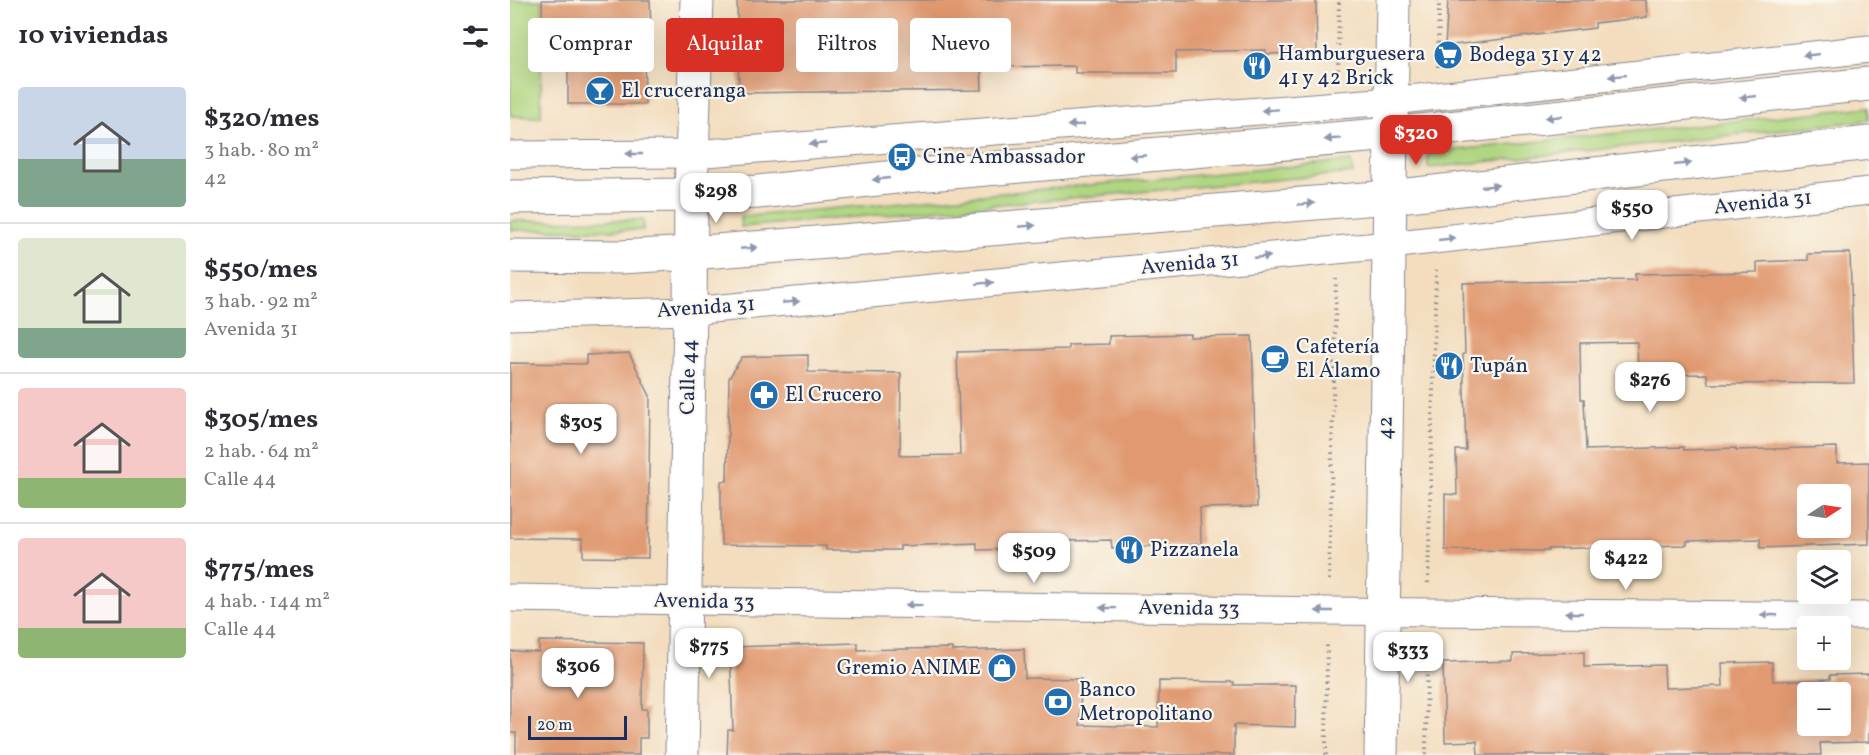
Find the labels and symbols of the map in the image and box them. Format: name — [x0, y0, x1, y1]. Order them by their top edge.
supermarket icon: Bodega 31 y 42 — [1432, 39, 1464, 71]
place label: Hamburguesera 41 y 42 Brick — [1278, 40, 1426, 93]
place label: Bodega 31 y 42 — [1469, 41, 1602, 70]
restaurant icon: Hamburguesera 41 y 42 Brick — [1241, 50, 1273, 82]
one-way arrow — [1801, 50, 1820, 60]
one-way arrow — [1607, 72, 1626, 81]
bar icon: El cruceranga — [584, 75, 616, 107]
place label: El cruceranga — [621, 77, 746, 106]
one-way arrow — [1739, 92, 1758, 102]
one-way arrow — [1260, 106, 1279, 115]
one-way arrow — [1545, 112, 1564, 122]
pin: $320 — [1380, 115, 1452, 166]
one-way arrow — [1066, 120, 1085, 130]
one-way arrow — [1323, 134, 1342, 144]
one-way arrow — [809, 139, 828, 149]
bus stop icon: Cine Ambassador — [886, 141, 918, 173]
place label: Cine Ambassador — [923, 143, 1085, 172]
one-way arrow — [625, 149, 644, 159]
one-way arrow — [1129, 151, 1148, 161]
one-way arrow — [1674, 159, 1693, 169]
pin: $298 — [680, 173, 752, 224]
one-way arrow — [872, 174, 891, 184]
one-way arrow — [1480, 181, 1499, 191]
street label: Avenida 31 — [1712, 183, 1814, 223]
pin: $550 — [1596, 190, 1668, 241]
one-way arrow — [1296, 199, 1315, 209]
one-way arrow — [1018, 221, 1037, 231]
one-way arrow — [1438, 234, 1457, 244]
one-way arrow — [740, 244, 759, 253]
street label: Avenida 31 — [1140, 245, 1240, 283]
one-way arrow — [1253, 252, 1272, 262]
one-way arrow — [975, 278, 994, 288]
street label: Avenida 31 — [656, 290, 756, 326]
one-way arrow — [781, 297, 800, 306]
place label: Cafetería El Álamo — [1296, 333, 1380, 386]
street label: Calle 44 — [674, 339, 704, 415]
cafe icon: Cafetería El Álamo — [1259, 343, 1291, 375]
restaurant icon: Tupán — [1433, 350, 1465, 382]
place label: Tupán — [1470, 352, 1528, 381]
pin: $276 — [1614, 362, 1686, 413]
pharmacy icon: El Crucero — [748, 379, 780, 411]
place label: El Crucero — [785, 381, 882, 410]
pin: $305 — [545, 404, 617, 455]
street label: 42 — [1371, 416, 1401, 440]
north arrow — [1797, 484, 1851, 538]
pin: $509 — [998, 533, 1070, 584]
restaurant icon: Pizzanela — [1113, 534, 1145, 566]
place label: Pizzanela — [1150, 536, 1239, 565]
pin: $422 — [1590, 540, 1662, 591]
street label: Avenida 33 — [653, 587, 755, 617]
street label: Avenida 33 — [1138, 594, 1240, 624]
one-way arrow — [904, 600, 923, 610]
one-way arrow — [1099, 603, 1118, 613]
one-way arrow — [1315, 606, 1334, 616]
one-way arrow — [1564, 608, 1583, 618]
one-way arrow — [1759, 610, 1778, 620]
pin: $775 — [673, 628, 745, 679]
pin: $333 — [1372, 632, 1444, 683]
pin: $306 — [542, 648, 614, 699]
shop icon: Gremio ANIME — [986, 652, 1018, 684]
place label: Gremio ANIME — [837, 654, 981, 683]
place label: Banco Metropolitano — [1079, 676, 1213, 729]
bank icon: Banco Metropolitano — [1042, 686, 1074, 718]
scale bar — [528, 713, 627, 740]

